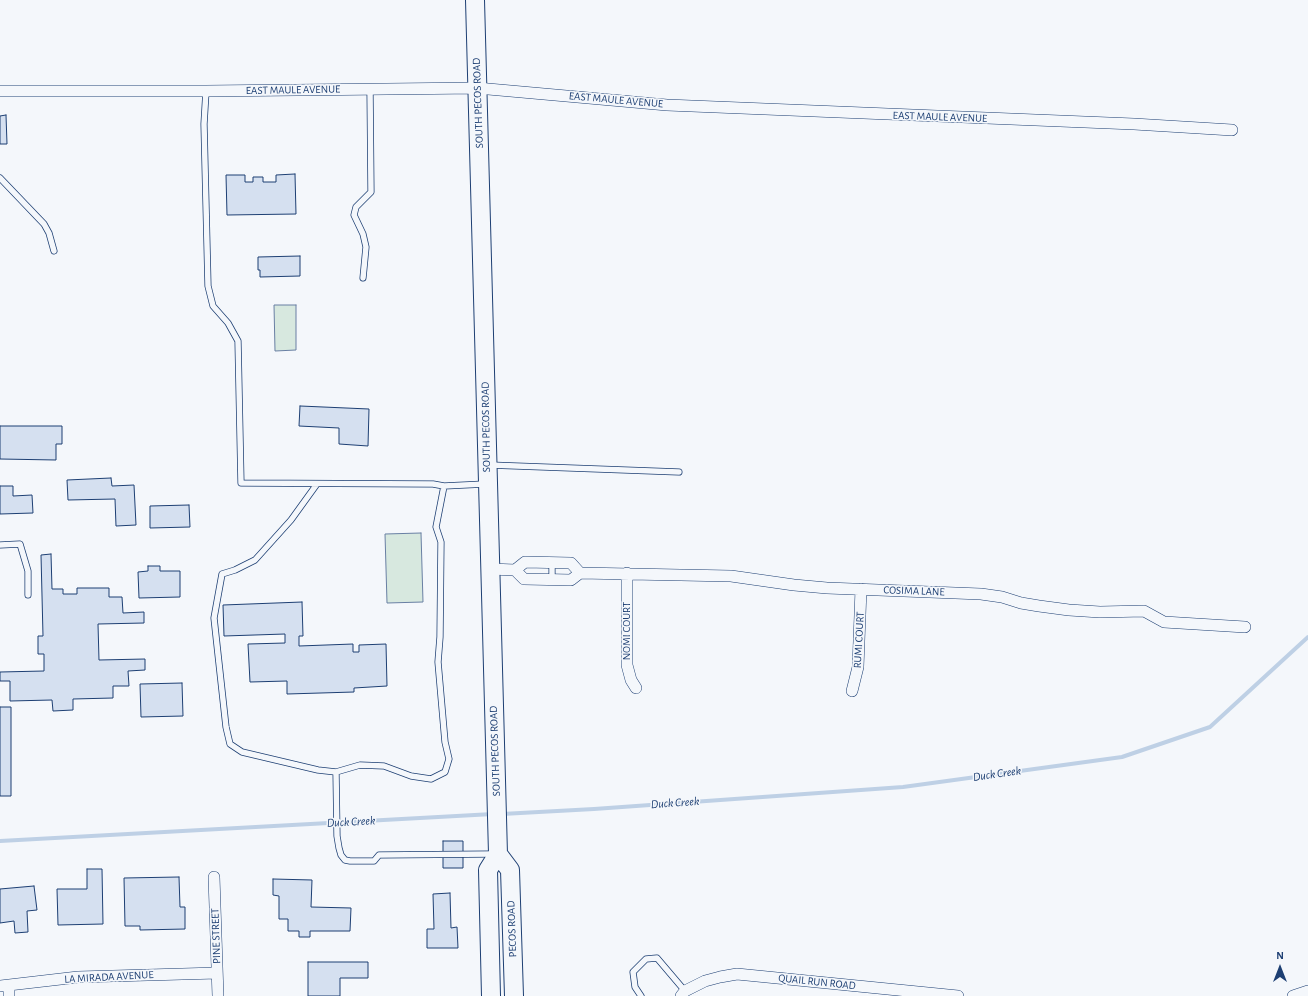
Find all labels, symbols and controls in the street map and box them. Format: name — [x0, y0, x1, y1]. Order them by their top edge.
street label: SOUTH PECOS ROAD — [470, 57, 486, 149]
street label: EAST MAULE AVENUE — [246, 83, 340, 97]
street label: EAST MAULE AVENUE — [568, 89, 664, 111]
street label: EAST MAULE AVENUE — [892, 109, 988, 125]
street label: SOUTH PECOS ROAD — [479, 382, 493, 472]
street label: COSIMA LANE — [883, 583, 945, 599]
street label: NOMI COURT — [620, 602, 634, 660]
street label: RUMI COURT — [851, 611, 867, 669]
street label: SOUTH PECOS ROAD — [487, 705, 503, 797]
water label: Duck Creek — [972, 763, 1022, 785]
water label: Duck Creek — [650, 794, 700, 812]
water label: Duck Creek — [326, 814, 376, 830]
street label: PECOS ROAD — [504, 900, 520, 958]
street label: PINE STREET — [208, 908, 224, 964]
north arrow — [1260, 948, 1300, 988]
text: N — [1276, 950, 1284, 961]
street label: LA MIRADA AVENUE — [64, 968, 154, 986]
street label: QUAIL RUN ROAD — [778, 971, 856, 993]

